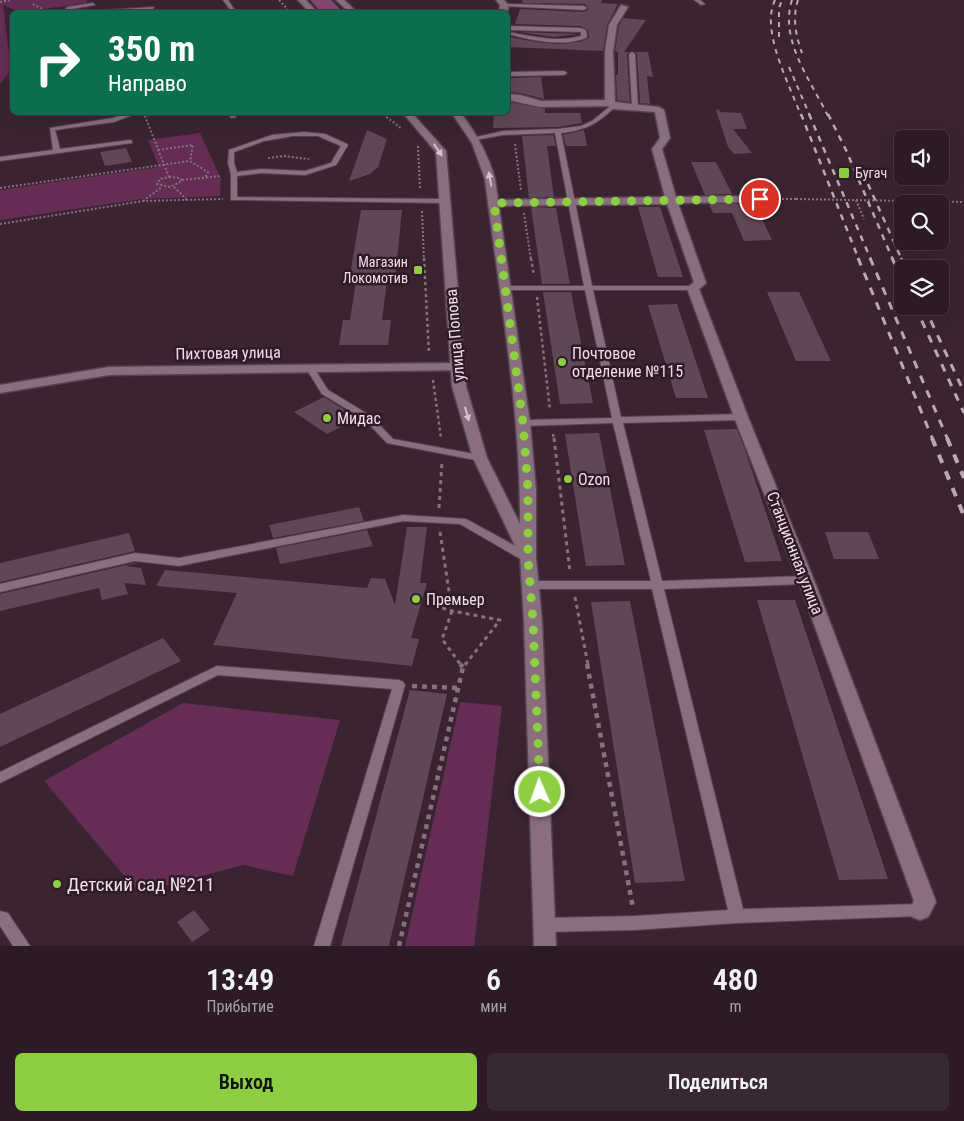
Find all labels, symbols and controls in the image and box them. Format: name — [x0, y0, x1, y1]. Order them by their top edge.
text: 350 m — [108, 29, 195, 70]
icon: right — [25, 30, 90, 95]
text: Направо — [108, 71, 187, 96]
map controls — [894, 130, 949, 315]
button: sound — [894, 130, 949, 185]
one-way arrow — [433, 143, 442, 156]
place label: Бугач — [855, 165, 887, 181]
marker: Бугач — [837, 166, 851, 180]
one-way arrow — [486, 171, 494, 186]
pin — [739, 178, 781, 220]
icon: arrive — [746, 185, 774, 213]
button: search — [894, 195, 949, 250]
place label: Магазин Локомотив — [343, 254, 408, 286]
button: layers — [894, 260, 949, 315]
marker: Магазин Локомотив — [412, 264, 424, 276]
street label: улица Попова — [442, 288, 468, 382]
street label: Пихтовая улица — [175, 343, 281, 363]
place label: Почтовое отделение №115 — [572, 344, 683, 381]
marker: Почтовое отделение №115 — [556, 356, 568, 368]
one-way arrow — [463, 406, 471, 421]
place label: Мидас — [337, 409, 381, 428]
marker: Мидас — [321, 412, 333, 424]
place label: Ozon — [578, 470, 610, 489]
marker: Ozon — [562, 473, 574, 485]
street label: Станционная улица — [763, 489, 827, 617]
place label: Премьер — [426, 590, 485, 609]
marker: Премьер — [410, 593, 422, 605]
position arrow — [513, 765, 565, 817]
place label: Детский сад №211 — [67, 873, 215, 896]
marker: Детский сад №211 — [51, 878, 63, 890]
text: 13:49 — [206, 962, 274, 997]
text: 6 — [486, 962, 501, 997]
text: 480 — [713, 962, 758, 997]
text: Прибытие — [207, 997, 274, 1016]
text: мин — [480, 997, 507, 1016]
text: m — [729, 997, 741, 1016]
button: Выход — [15, 1053, 477, 1111]
button: Поделиться — [487, 1053, 949, 1111]

